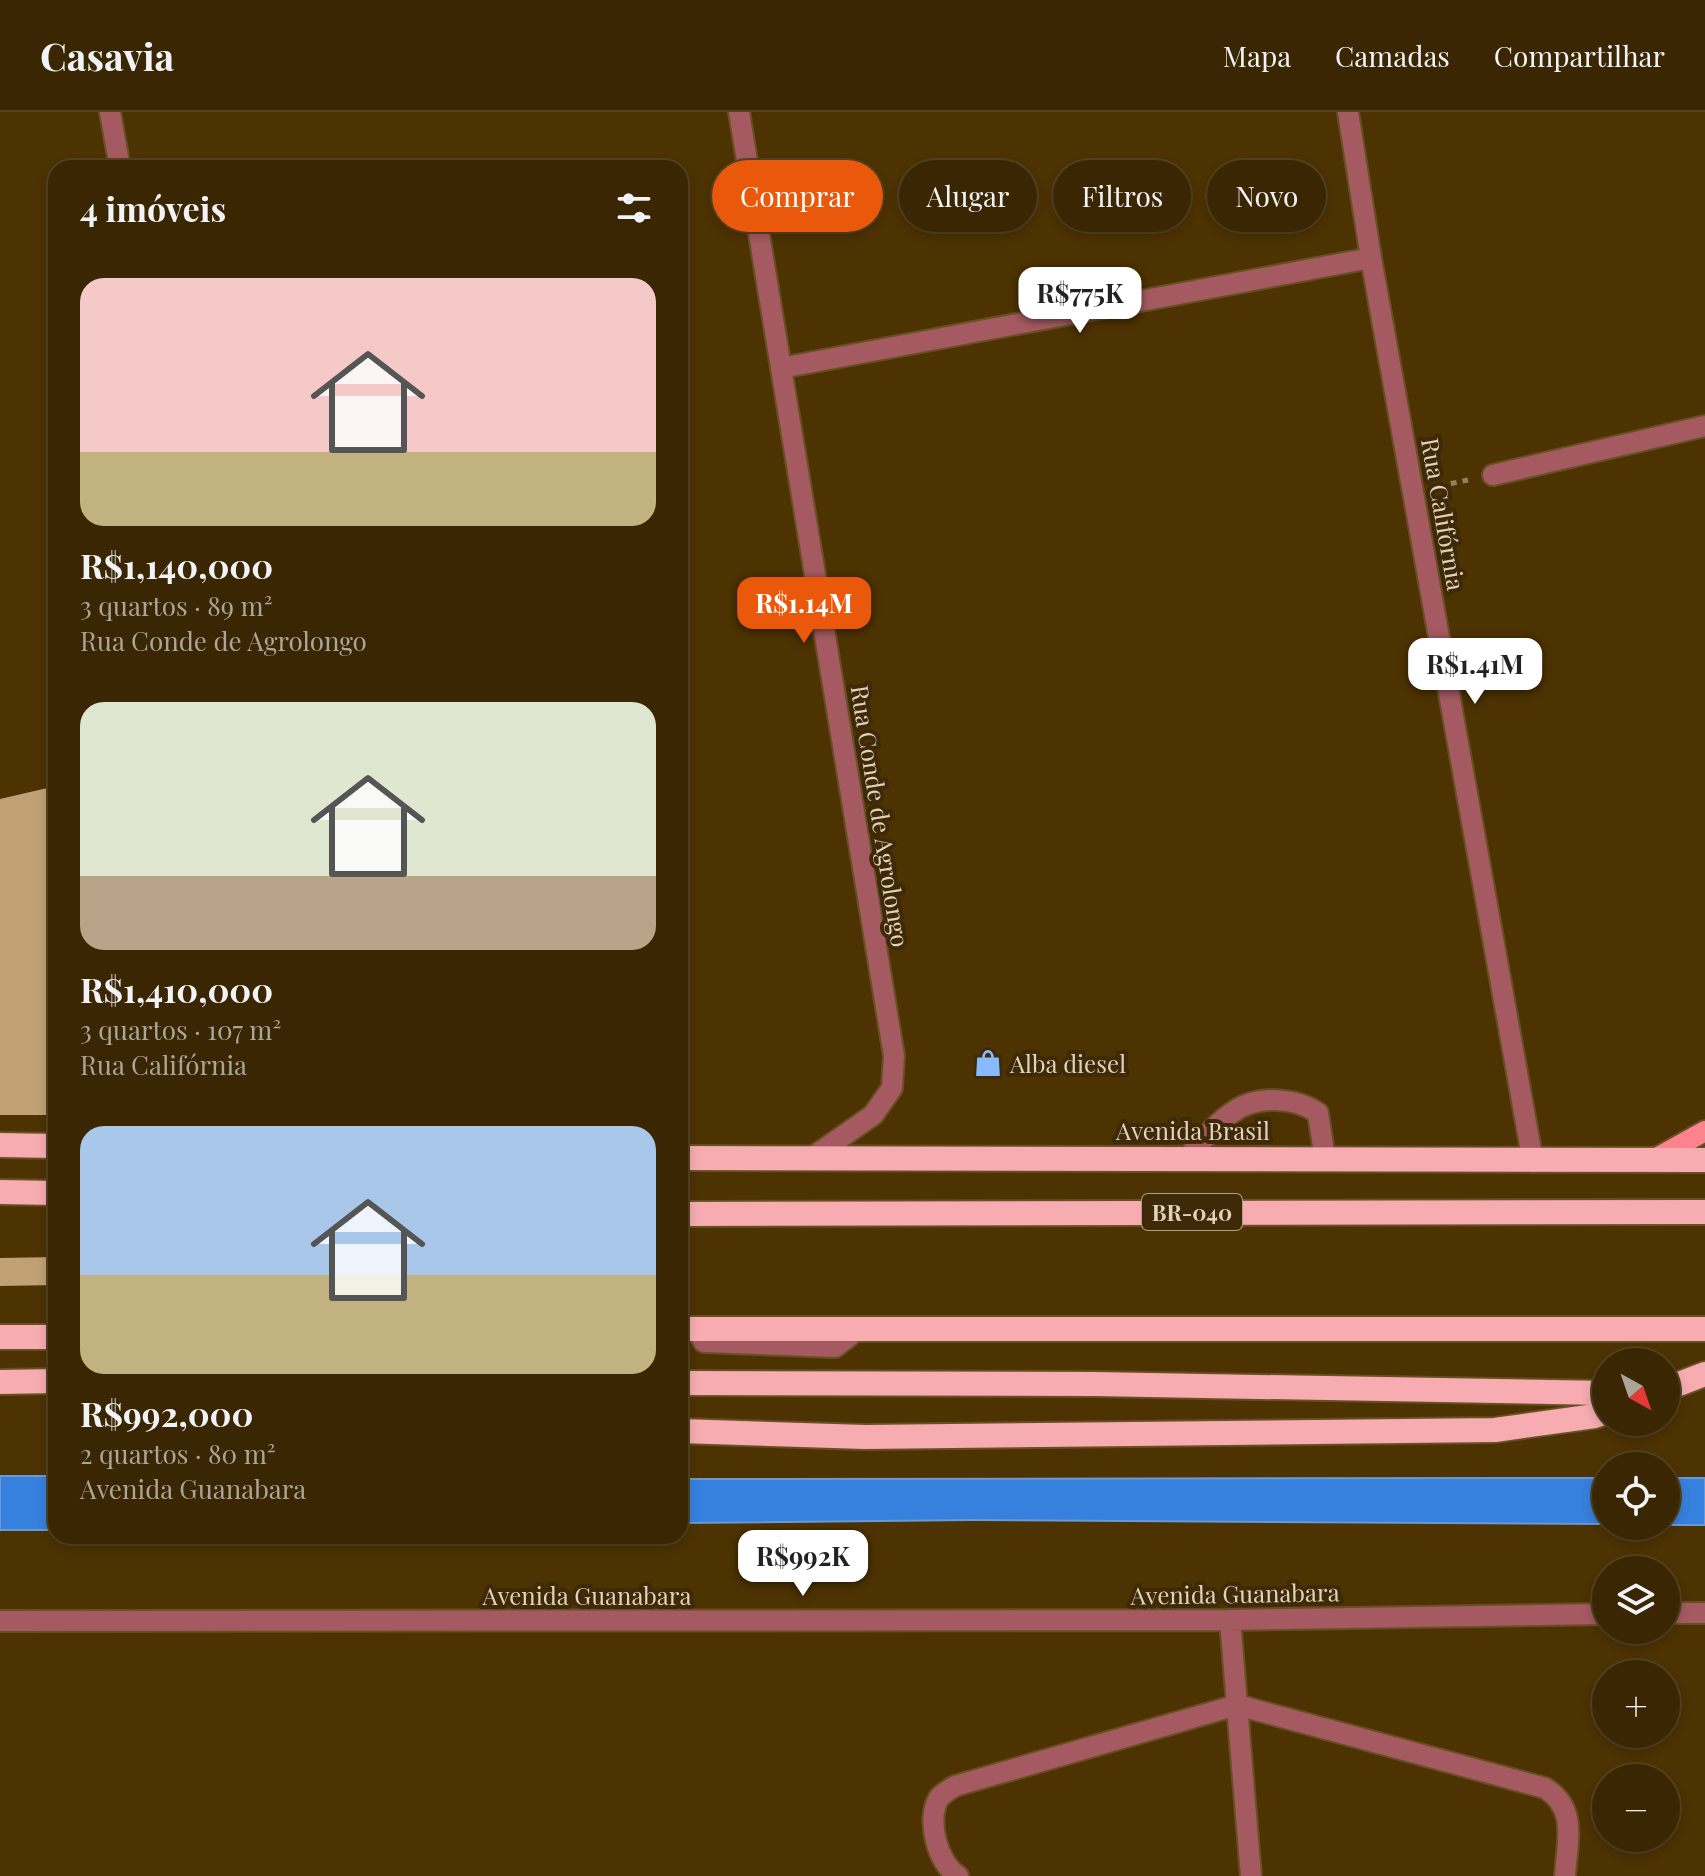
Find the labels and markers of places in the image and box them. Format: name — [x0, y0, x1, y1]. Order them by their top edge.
pin: R$775K — [1015, 267, 1145, 335]
pin: R$1.14M — [730, 577, 878, 645]
pin: R$1.41M — [1401, 638, 1549, 706]
place label: Alba diesel — [1009, 1047, 1126, 1079]
shop icon: Alba diesel — [973, 1048, 1003, 1078]
pin: R$992K — [738, 1530, 868, 1598]

